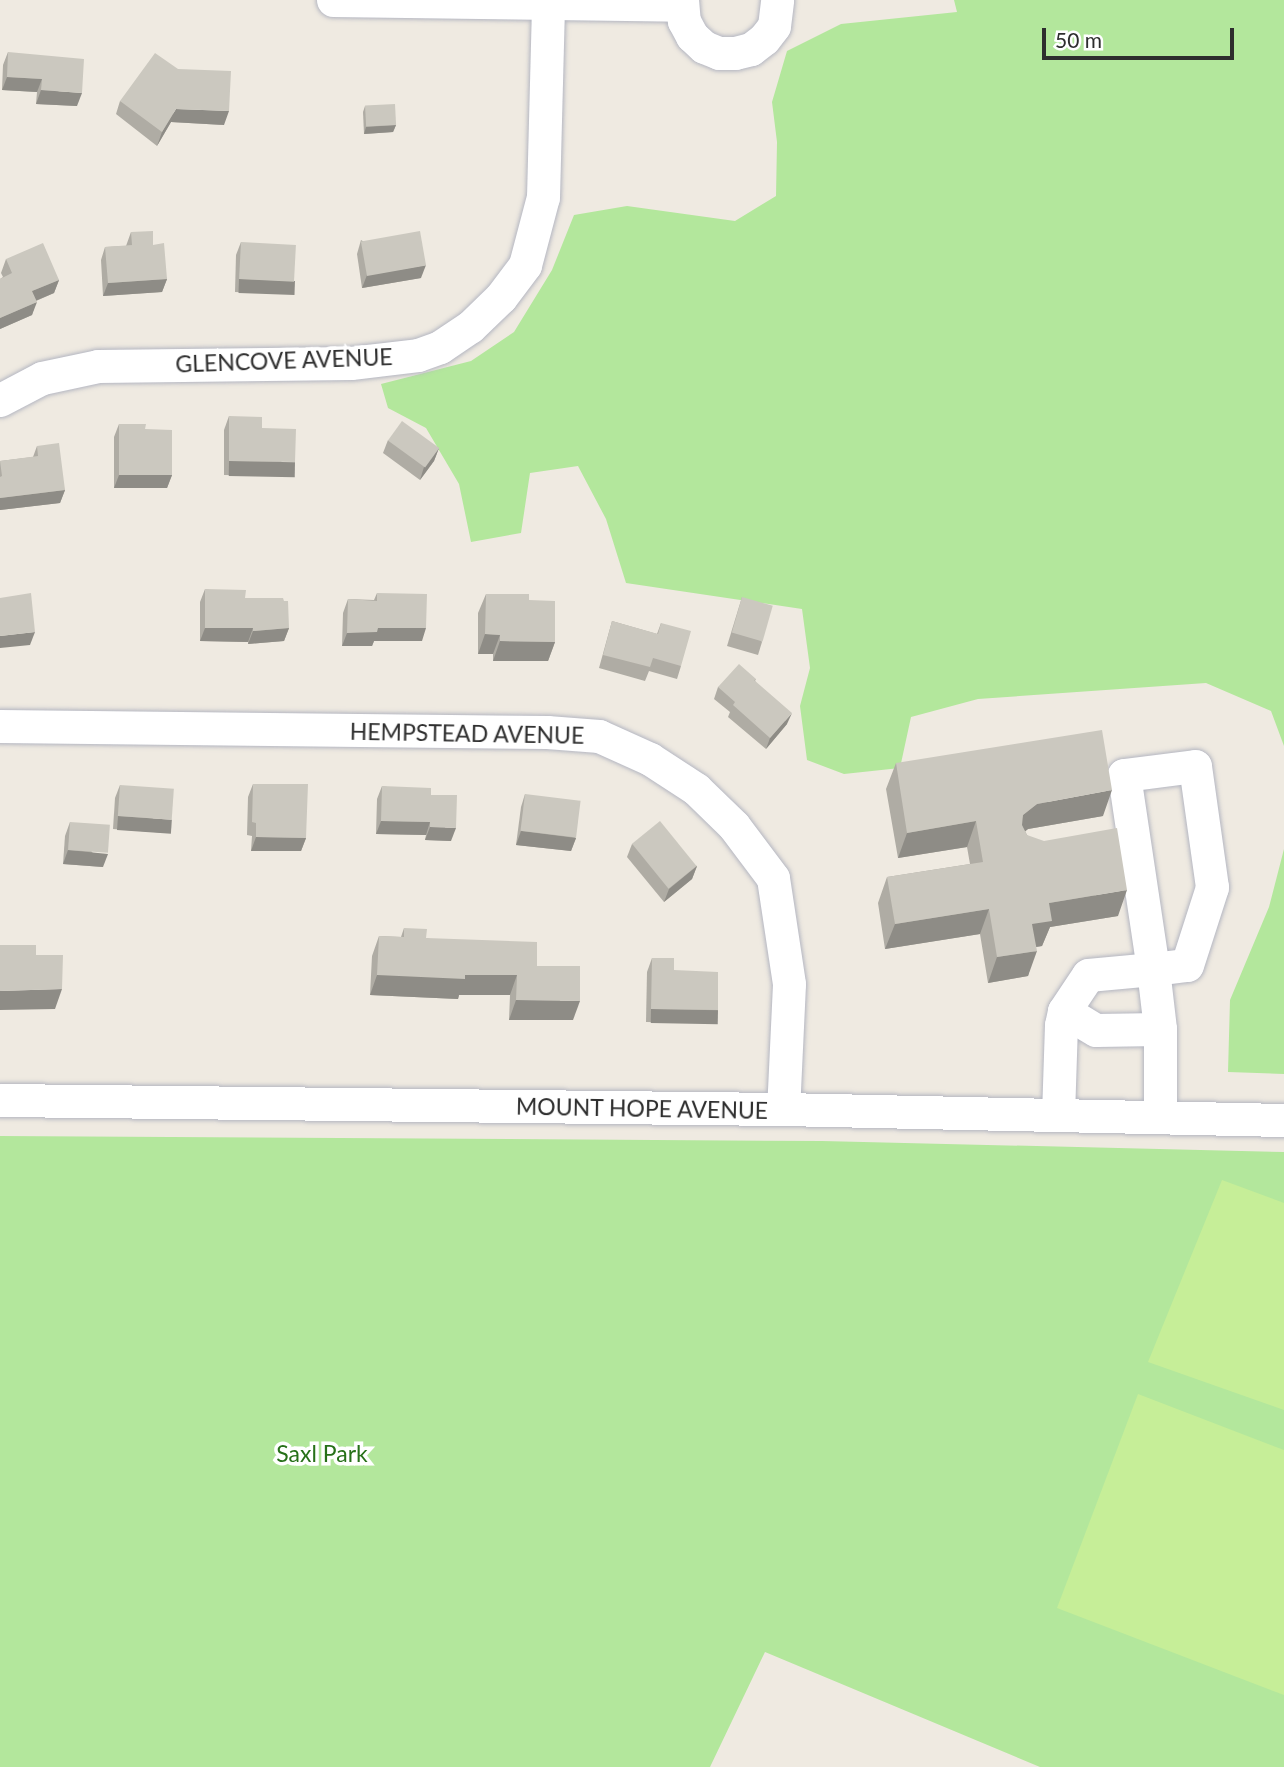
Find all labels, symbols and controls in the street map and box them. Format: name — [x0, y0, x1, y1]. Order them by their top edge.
scale bar — [1046, 14, 1238, 58]
text: 50 m — [1055, 27, 1102, 52]
street label: GLENCOVE AVENUE — [175, 342, 393, 378]
street label: HEMPSTEAD AVENUE — [349, 717, 585, 749]
street label: MOUNT HOPE AVENUE — [515, 1092, 769, 1124]
park label: Saxl Park — [276, 1439, 368, 1467]

